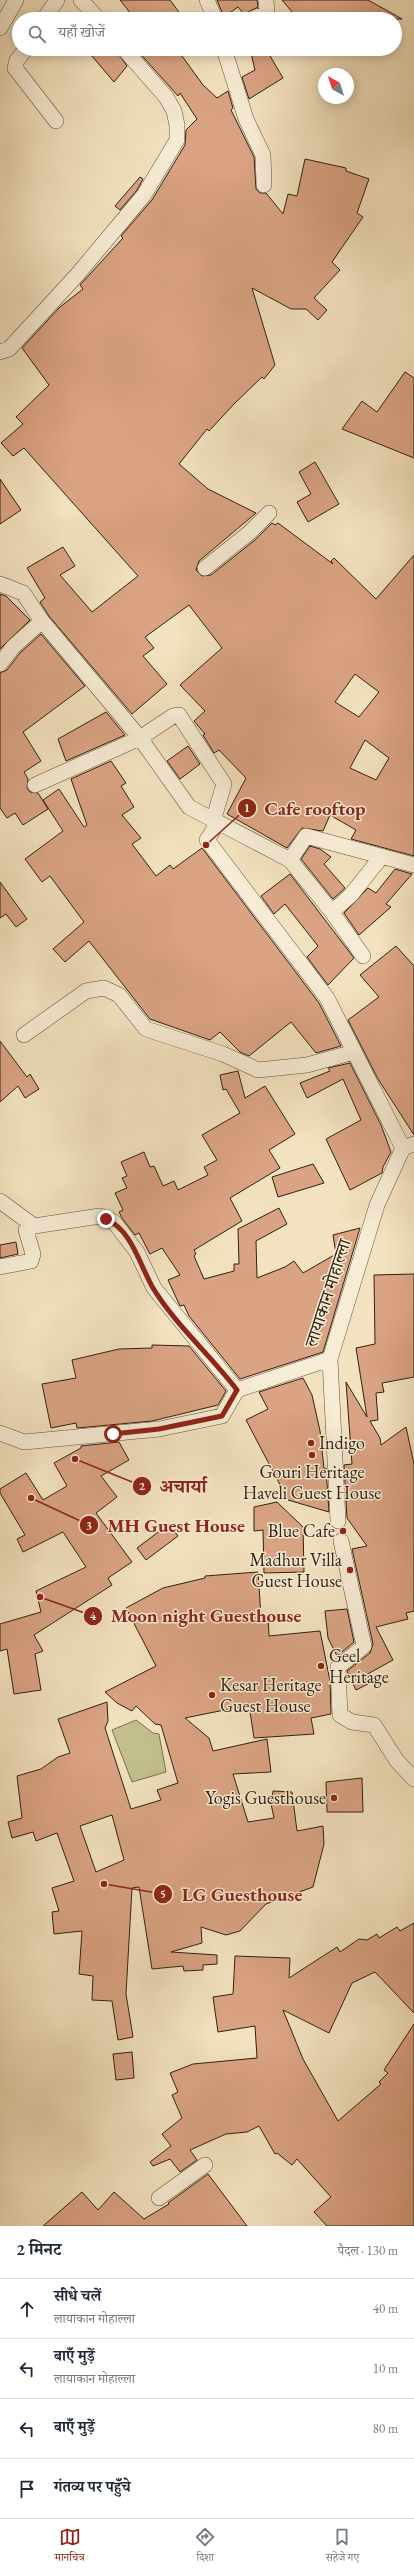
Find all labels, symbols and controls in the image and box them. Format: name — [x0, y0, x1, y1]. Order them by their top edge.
search box — [12, 12, 402, 56]
text: यहाँ खोजें — [58, 22, 105, 41]
icon: search — [26, 23, 48, 45]
north arrow — [318, 68, 354, 104]
callout: Cafe rooftop — [237, 793, 374, 824]
text: Cafe rooftop — [264, 796, 366, 821]
text: 1 — [244, 800, 250, 816]
route end — [97, 1210, 115, 1228]
street label: लायाकान मोहाल्ला — [299, 1234, 356, 1351]
route start — [104, 1425, 122, 1443]
place label: Indigo — [319, 1431, 365, 1454]
marker: Indigo — [306, 1438, 316, 1448]
marker: Gouri Heritage Haveli Guest House — [307, 1450, 317, 1460]
place label: Gouri Heritage Haveli Guest House — [243, 1460, 381, 1504]
callout: अचार्या — [132, 1471, 215, 1502]
text: अचार्या — [159, 1474, 209, 1499]
text: 2 — [139, 1478, 146, 1494]
callout: MH Guest House — [79, 1509, 252, 1540]
text: MH Guest House — [107, 1513, 245, 1538]
text: 3 — [86, 1517, 92, 1533]
place label: Blue Cafe — [268, 1519, 335, 1542]
marker: Blue Cafe — [338, 1526, 348, 1536]
place label: Madhur Villa Guest House — [250, 1548, 343, 1592]
marker: Madhur Villa Guest House — [345, 1565, 355, 1575]
callout: Moon night Guesthouse — [83, 1600, 309, 1631]
text: Moon night Guesthouse — [111, 1603, 301, 1628]
text: 4 — [90, 1608, 97, 1624]
place label: Geel Heritage — [329, 1644, 389, 1688]
marker: Geel Heritage — [316, 1661, 326, 1671]
place label: Kesar Heritage Guest House — [220, 1673, 322, 1717]
marker: Kesar Heritage Guest House — [207, 1690, 217, 1700]
place label: Yogis Guesthouse — [205, 1786, 326, 1809]
marker: Yogis Guesthouse — [329, 1793, 339, 1803]
callout: LG Guesthouse — [153, 1879, 310, 1910]
text: LG Guesthouse — [182, 1882, 302, 1907]
text: 5 — [160, 1886, 166, 1902]
text: 2 मिनट — [16, 2238, 61, 2260]
text: पैदल · 130 m — [338, 2242, 398, 2259]
text: सीधे चलें — [54, 2286, 101, 2305]
icon: ahead — [16, 2298, 38, 2320]
text: 40 m — [373, 2300, 398, 2317]
text: लायाकान मोहाल्ला — [54, 2310, 135, 2327]
text: बाएँ मुड़ें — [54, 2346, 95, 2365]
icon: left — [16, 2358, 38, 2380]
text: 10 m — [373, 2360, 398, 2377]
text: लायाकान मोहाल्ला — [54, 2370, 135, 2387]
text: बाएँ मुड़ें — [54, 2417, 95, 2436]
icon: left — [16, 2418, 38, 2440]
text: 80 m — [373, 2420, 398, 2437]
text: गंतव्य पर पहुँचे — [54, 2477, 131, 2496]
icon: arrive — [16, 2478, 38, 2500]
tab: मानचित्र — [55, 2526, 85, 2568]
tab: दिशा — [194, 2526, 216, 2568]
tab: सहेजे गए — [326, 2526, 359, 2568]

